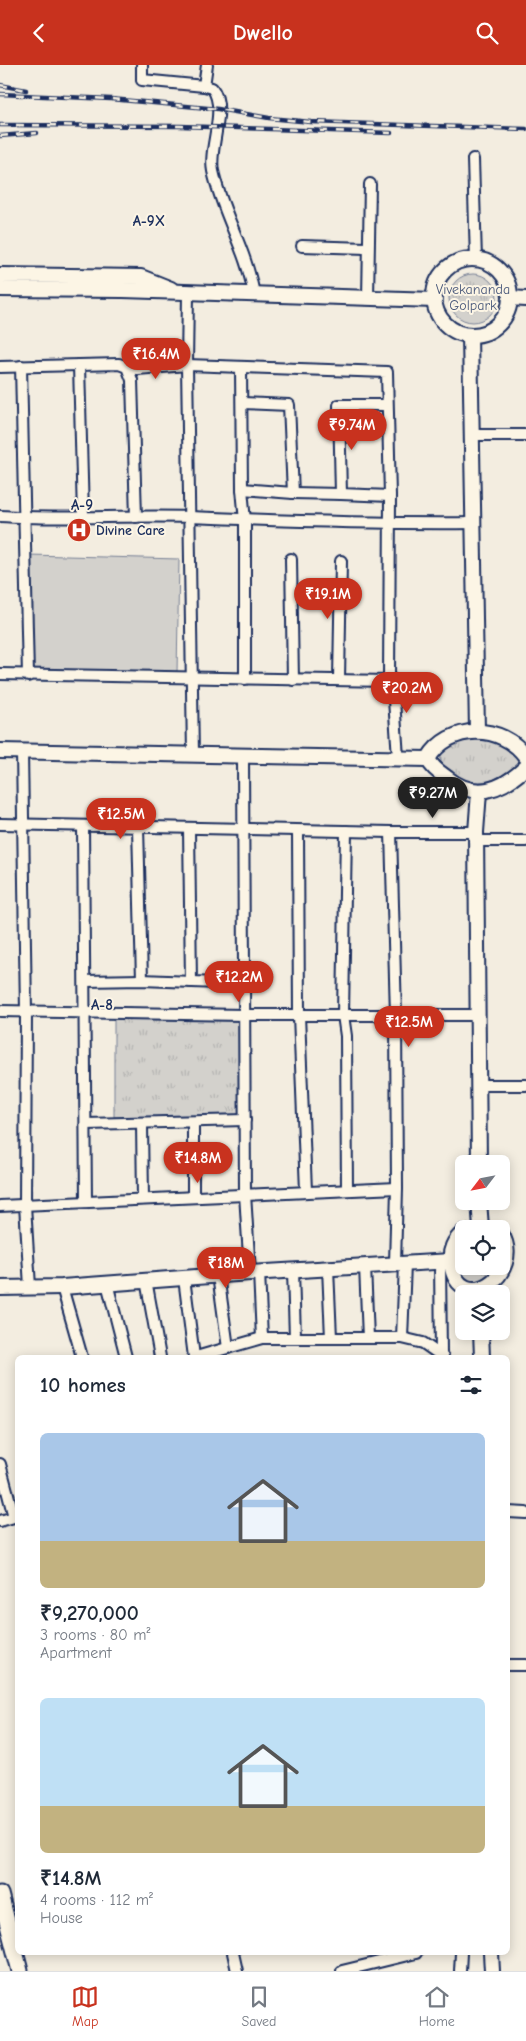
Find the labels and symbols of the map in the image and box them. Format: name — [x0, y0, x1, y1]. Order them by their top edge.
district label: A-9X — [133, 212, 165, 230]
park label: Vivekananda Golpark — [436, 281, 510, 314]
pin: ₹16.4M — [115, 337, 197, 380]
pin: ₹9.74M — [311, 409, 393, 451]
district label: A-9 — [71, 496, 93, 514]
hospital icon: Divine Care — [66, 517, 92, 543]
place label: Divine Care — [96, 522, 165, 539]
pin: ₹19.1M — [287, 577, 369, 620]
pin: ₹20.2M — [366, 671, 448, 714]
pin: ₹9.27M — [392, 777, 474, 819]
pin: ₹12.5M — [80, 797, 162, 840]
pin: ₹12.2M — [198, 961, 280, 1003]
district label: A-8 — [91, 996, 113, 1014]
pin: ₹12.5M — [368, 1005, 450, 1048]
pin: ₹14.8M — [157, 1141, 239, 1184]
north arrow — [455, 1155, 510, 1210]
pin: ₹18M — [196, 1247, 256, 1289]

